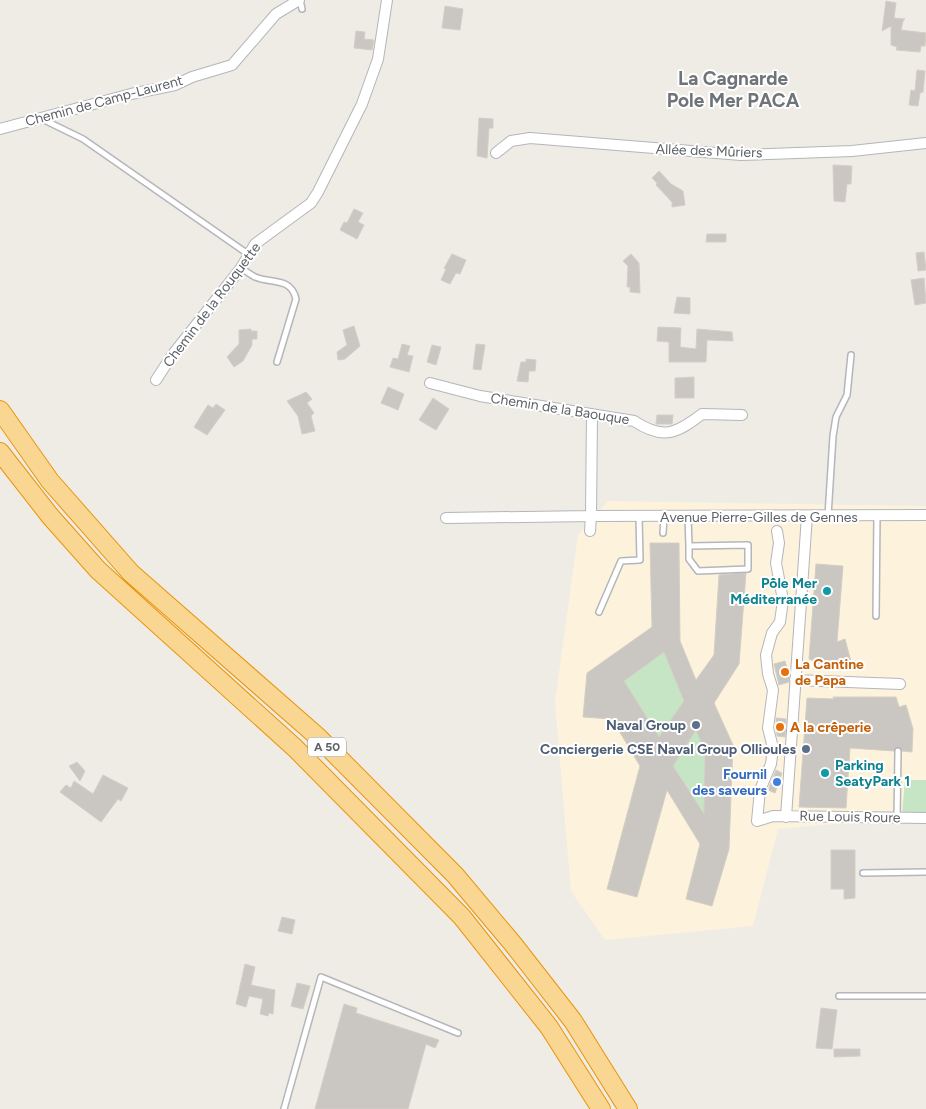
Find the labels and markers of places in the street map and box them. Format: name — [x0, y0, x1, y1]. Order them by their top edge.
place label: Pôle Mer Méditerranée — [730, 575, 818, 608]
marker: Pôle Mer Méditerranée — [821, 585, 833, 597]
place label: La Cantine de Papa — [795, 656, 864, 689]
marker: La Cantine de Papa — [779, 666, 791, 678]
place label: Naval Group — [606, 717, 686, 734]
marker: Naval Group — [690, 719, 702, 731]
place label: A la crêperie — [790, 719, 871, 736]
marker: A la crêperie — [774, 721, 786, 733]
place label: Conciergerie CSE Naval Group Ollioules — [540, 741, 796, 758]
marker: Conciergerie CSE Naval Group Ollioules — [800, 743, 812, 755]
place label: Parking SeatyPark 1 — [835, 757, 910, 790]
place label: Fournil des saveurs — [692, 766, 767, 799]
marker: Parking SeatyPark 1 — [819, 767, 831, 779]
marker: Fournil des saveurs — [771, 776, 783, 788]

